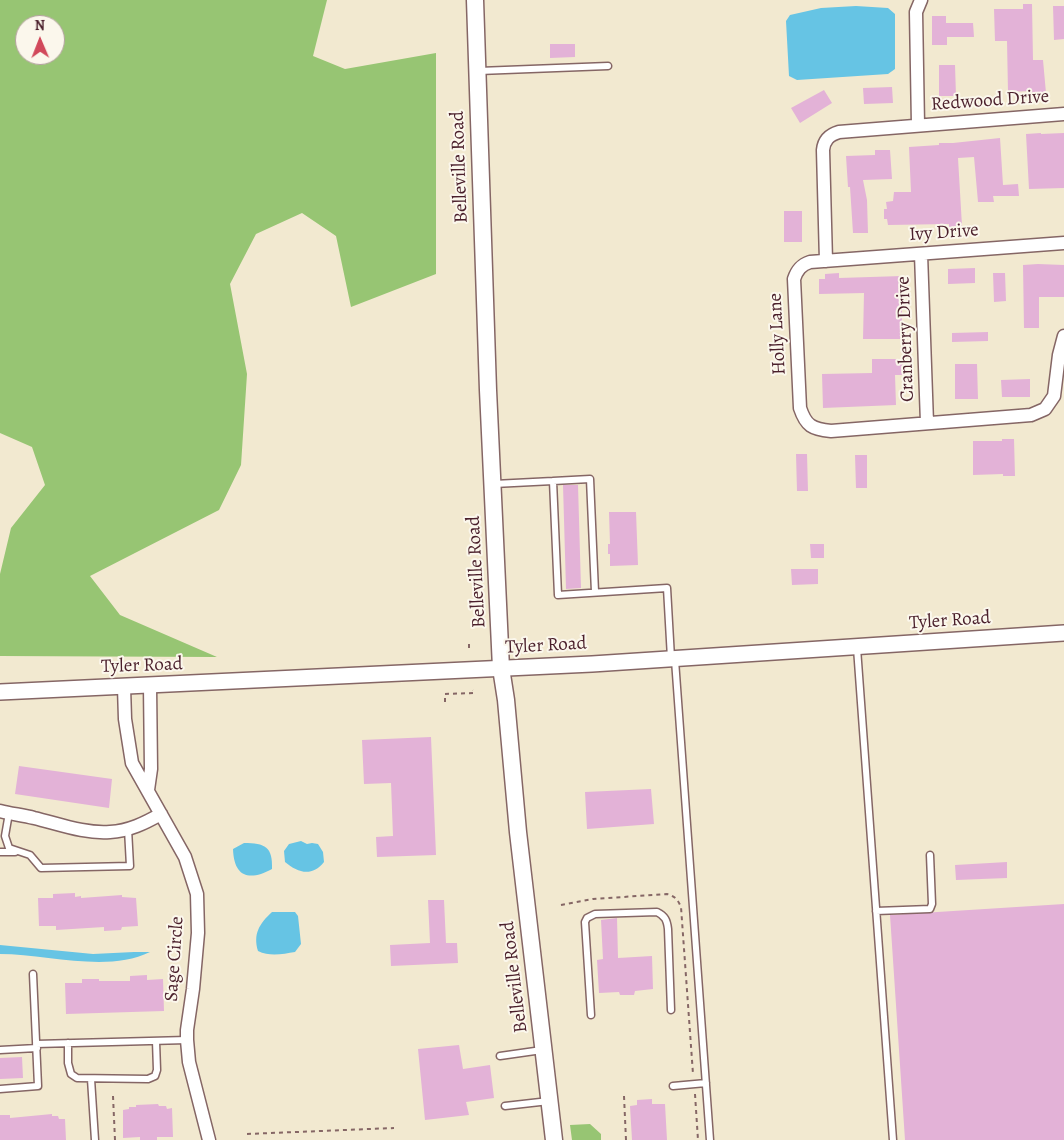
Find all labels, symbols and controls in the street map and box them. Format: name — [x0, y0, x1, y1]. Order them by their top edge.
north arrow — [15, 15, 65, 65]
text: N — [34, 16, 45, 35]
street label: Redwood Drive — [930, 85, 1050, 117]
street label: Belleville Road — [447, 110, 473, 224]
street label: Ivy Drive — [908, 219, 980, 247]
street label: Cranberry Drive — [892, 276, 920, 402]
street label: Holly Lane — [764, 292, 792, 376]
street label: Belleville Road — [463, 515, 491, 629]
street label: Tyler Road — [908, 607, 992, 635]
street label: Tyler Road — [505, 632, 587, 660]
street label: Tyler Road — [101, 653, 183, 679]
street label: Sage Circle — [161, 916, 189, 1002]
street label: Belleville Road — [497, 920, 533, 1034]

